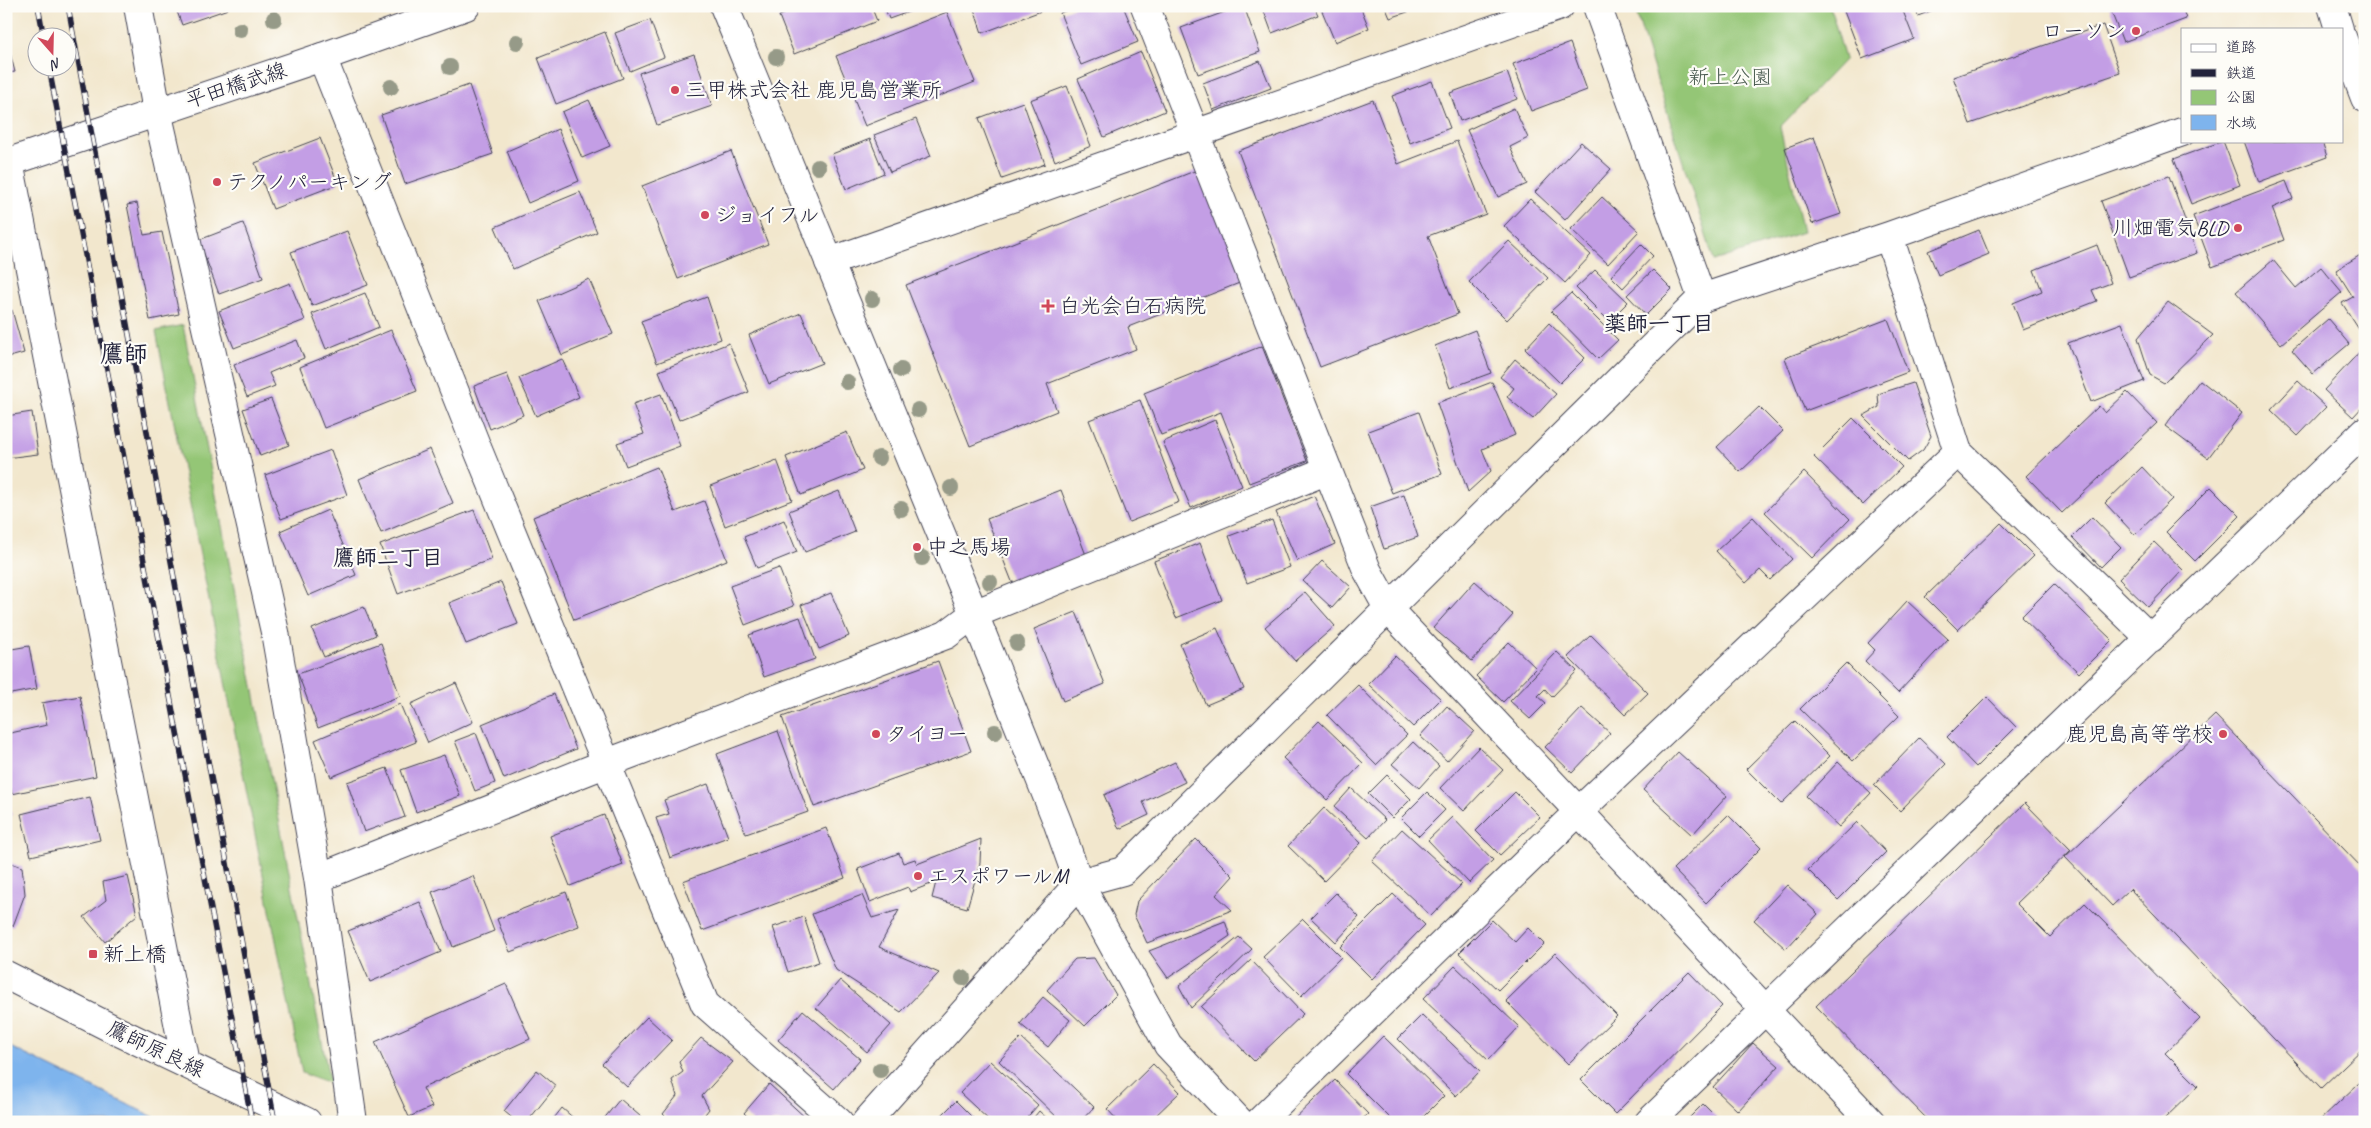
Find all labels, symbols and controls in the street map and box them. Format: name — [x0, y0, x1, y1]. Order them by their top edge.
place label: ローソン — [2042, 18, 2126, 44]
marker: ローソン — [2130, 25, 2142, 37]
north arrow — [28, 28, 78, 78]
legend — [2181, 28, 2344, 142]
text: 道路 — [2226, 38, 2256, 57]
text: N — [47, 54, 63, 74]
street label: 平田橋武線 — [182, 56, 290, 114]
park label: 新上公園 — [1688, 64, 1772, 90]
text: 鉄道 — [2226, 64, 2256, 83]
place label: 三甲株式会社 鹿児島営業所 — [685, 77, 942, 103]
marker: 三甲株式会社 鹿児島営業所 — [669, 84, 681, 96]
text: 公園 — [2226, 88, 2256, 107]
text: 水域 — [2226, 114, 2256, 133]
place label: テクノパーキング — [227, 169, 392, 195]
marker: テクノパーキング — [211, 176, 223, 188]
place label: ジョイフル — [715, 202, 819, 228]
marker: ジョイフル — [699, 209, 711, 221]
place label: 川畑電気BLD — [2112, 215, 2230, 241]
marker: 川畑電気BLD — [2232, 222, 2244, 234]
place label: 白光会白石病院 — [1059, 293, 1206, 319]
marker: 白光会白石病院 — [1041, 299, 1055, 313]
district label: 薬師一丁目 — [1604, 310, 1714, 338]
district label: 鷹師 — [100, 339, 148, 369]
place label: 中之馬場 — [927, 534, 1011, 560]
marker: 中之馬場 — [911, 541, 923, 553]
district label: 鷹師二丁目 — [333, 544, 443, 572]
place label: タイヨー — [886, 721, 968, 747]
place label: 鹿児島高等学校 — [2066, 721, 2213, 747]
marker: タイヨー — [870, 728, 882, 740]
marker: 鹿児島高等学校 — [2217, 728, 2229, 740]
place label: エスポワールM — [928, 863, 1070, 889]
marker: エスポワールM — [912, 870, 924, 882]
place label: 新上橋 — [103, 941, 166, 967]
marker: 新上橋 — [87, 948, 99, 960]
street label: 鷹師原良線 — [103, 1015, 209, 1083]

